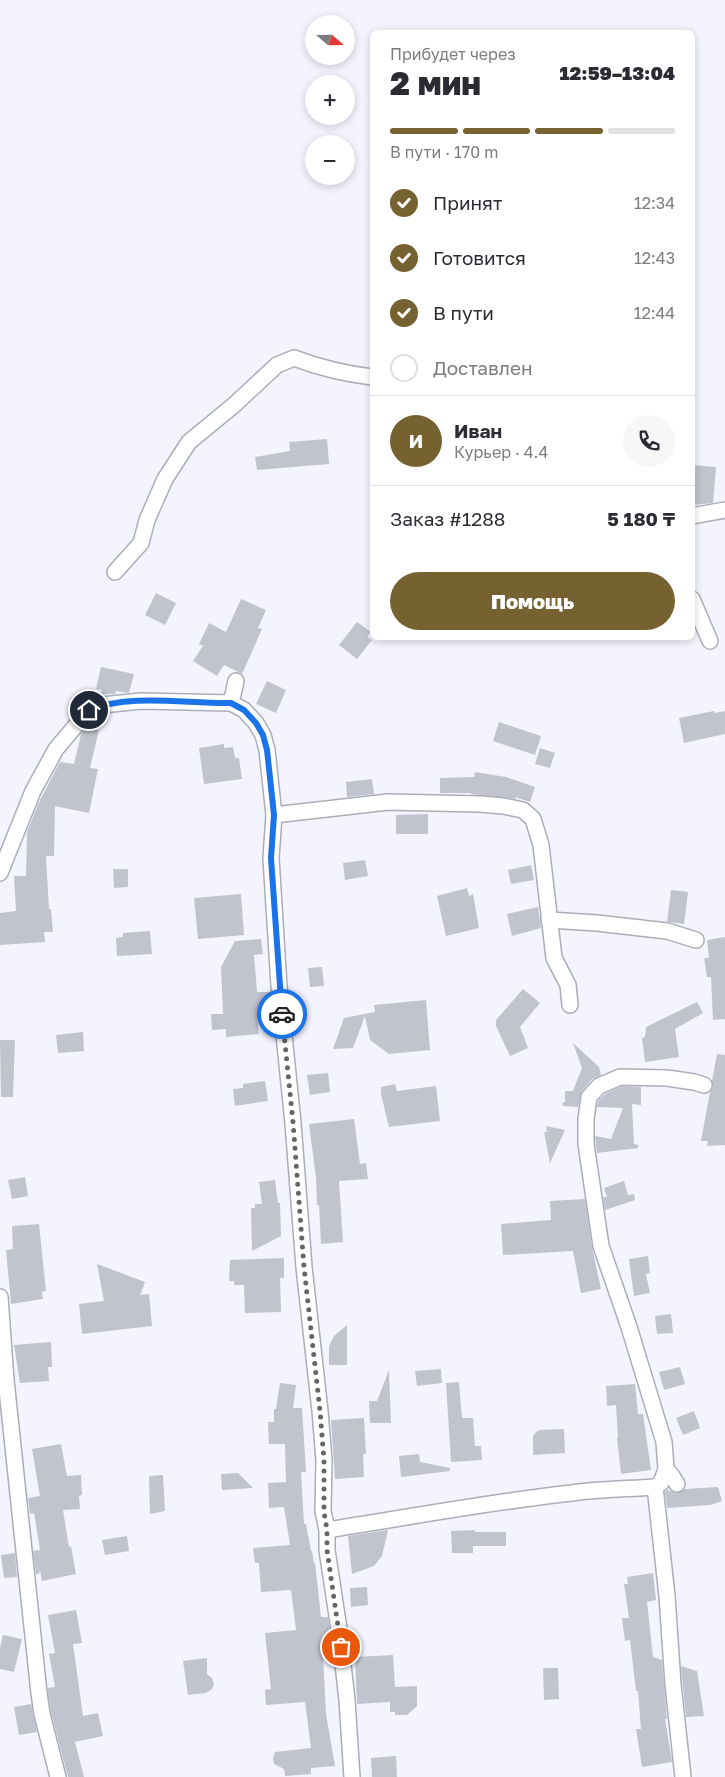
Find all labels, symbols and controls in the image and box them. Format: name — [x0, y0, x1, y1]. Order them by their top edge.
north arrow — [305, 15, 355, 65]
map controls — [305, 15, 355, 185]
text: Прибудет через — [390, 44, 516, 64]
text: 12:59–13:04 — [560, 61, 675, 84]
text: 2 мин — [390, 64, 481, 102]
button: + — [305, 75, 355, 125]
button: − — [305, 135, 355, 185]
text: В пути · 170 m — [390, 142, 498, 162]
icon: check — [390, 189, 418, 217]
text: Принят — [433, 191, 502, 214]
text: 12:34 — [634, 193, 675, 213]
icon: check — [390, 244, 418, 272]
text: Готовится — [433, 246, 526, 269]
text: 12:43 — [634, 248, 675, 268]
icon: check — [390, 299, 418, 327]
text: В пути — [433, 301, 494, 324]
text: 12:44 — [634, 303, 675, 323]
text: Доставлен — [433, 356, 533, 379]
button: phone — [623, 415, 675, 467]
text: Иван — [454, 419, 502, 442]
text: И — [409, 429, 423, 452]
text: Курьер · 4.4 — [454, 442, 548, 462]
text: Заказ #1288 — [390, 507, 505, 530]
text: 5 180 ₸ — [607, 507, 675, 530]
button: Помощь — [390, 572, 675, 630]
pin — [68, 689, 110, 731]
icon: home — [75, 696, 103, 724]
courier — [257, 989, 307, 1039]
icon: car — [268, 1000, 296, 1028]
pin — [320, 1626, 362, 1668]
icon: bag — [327, 1633, 355, 1661]

